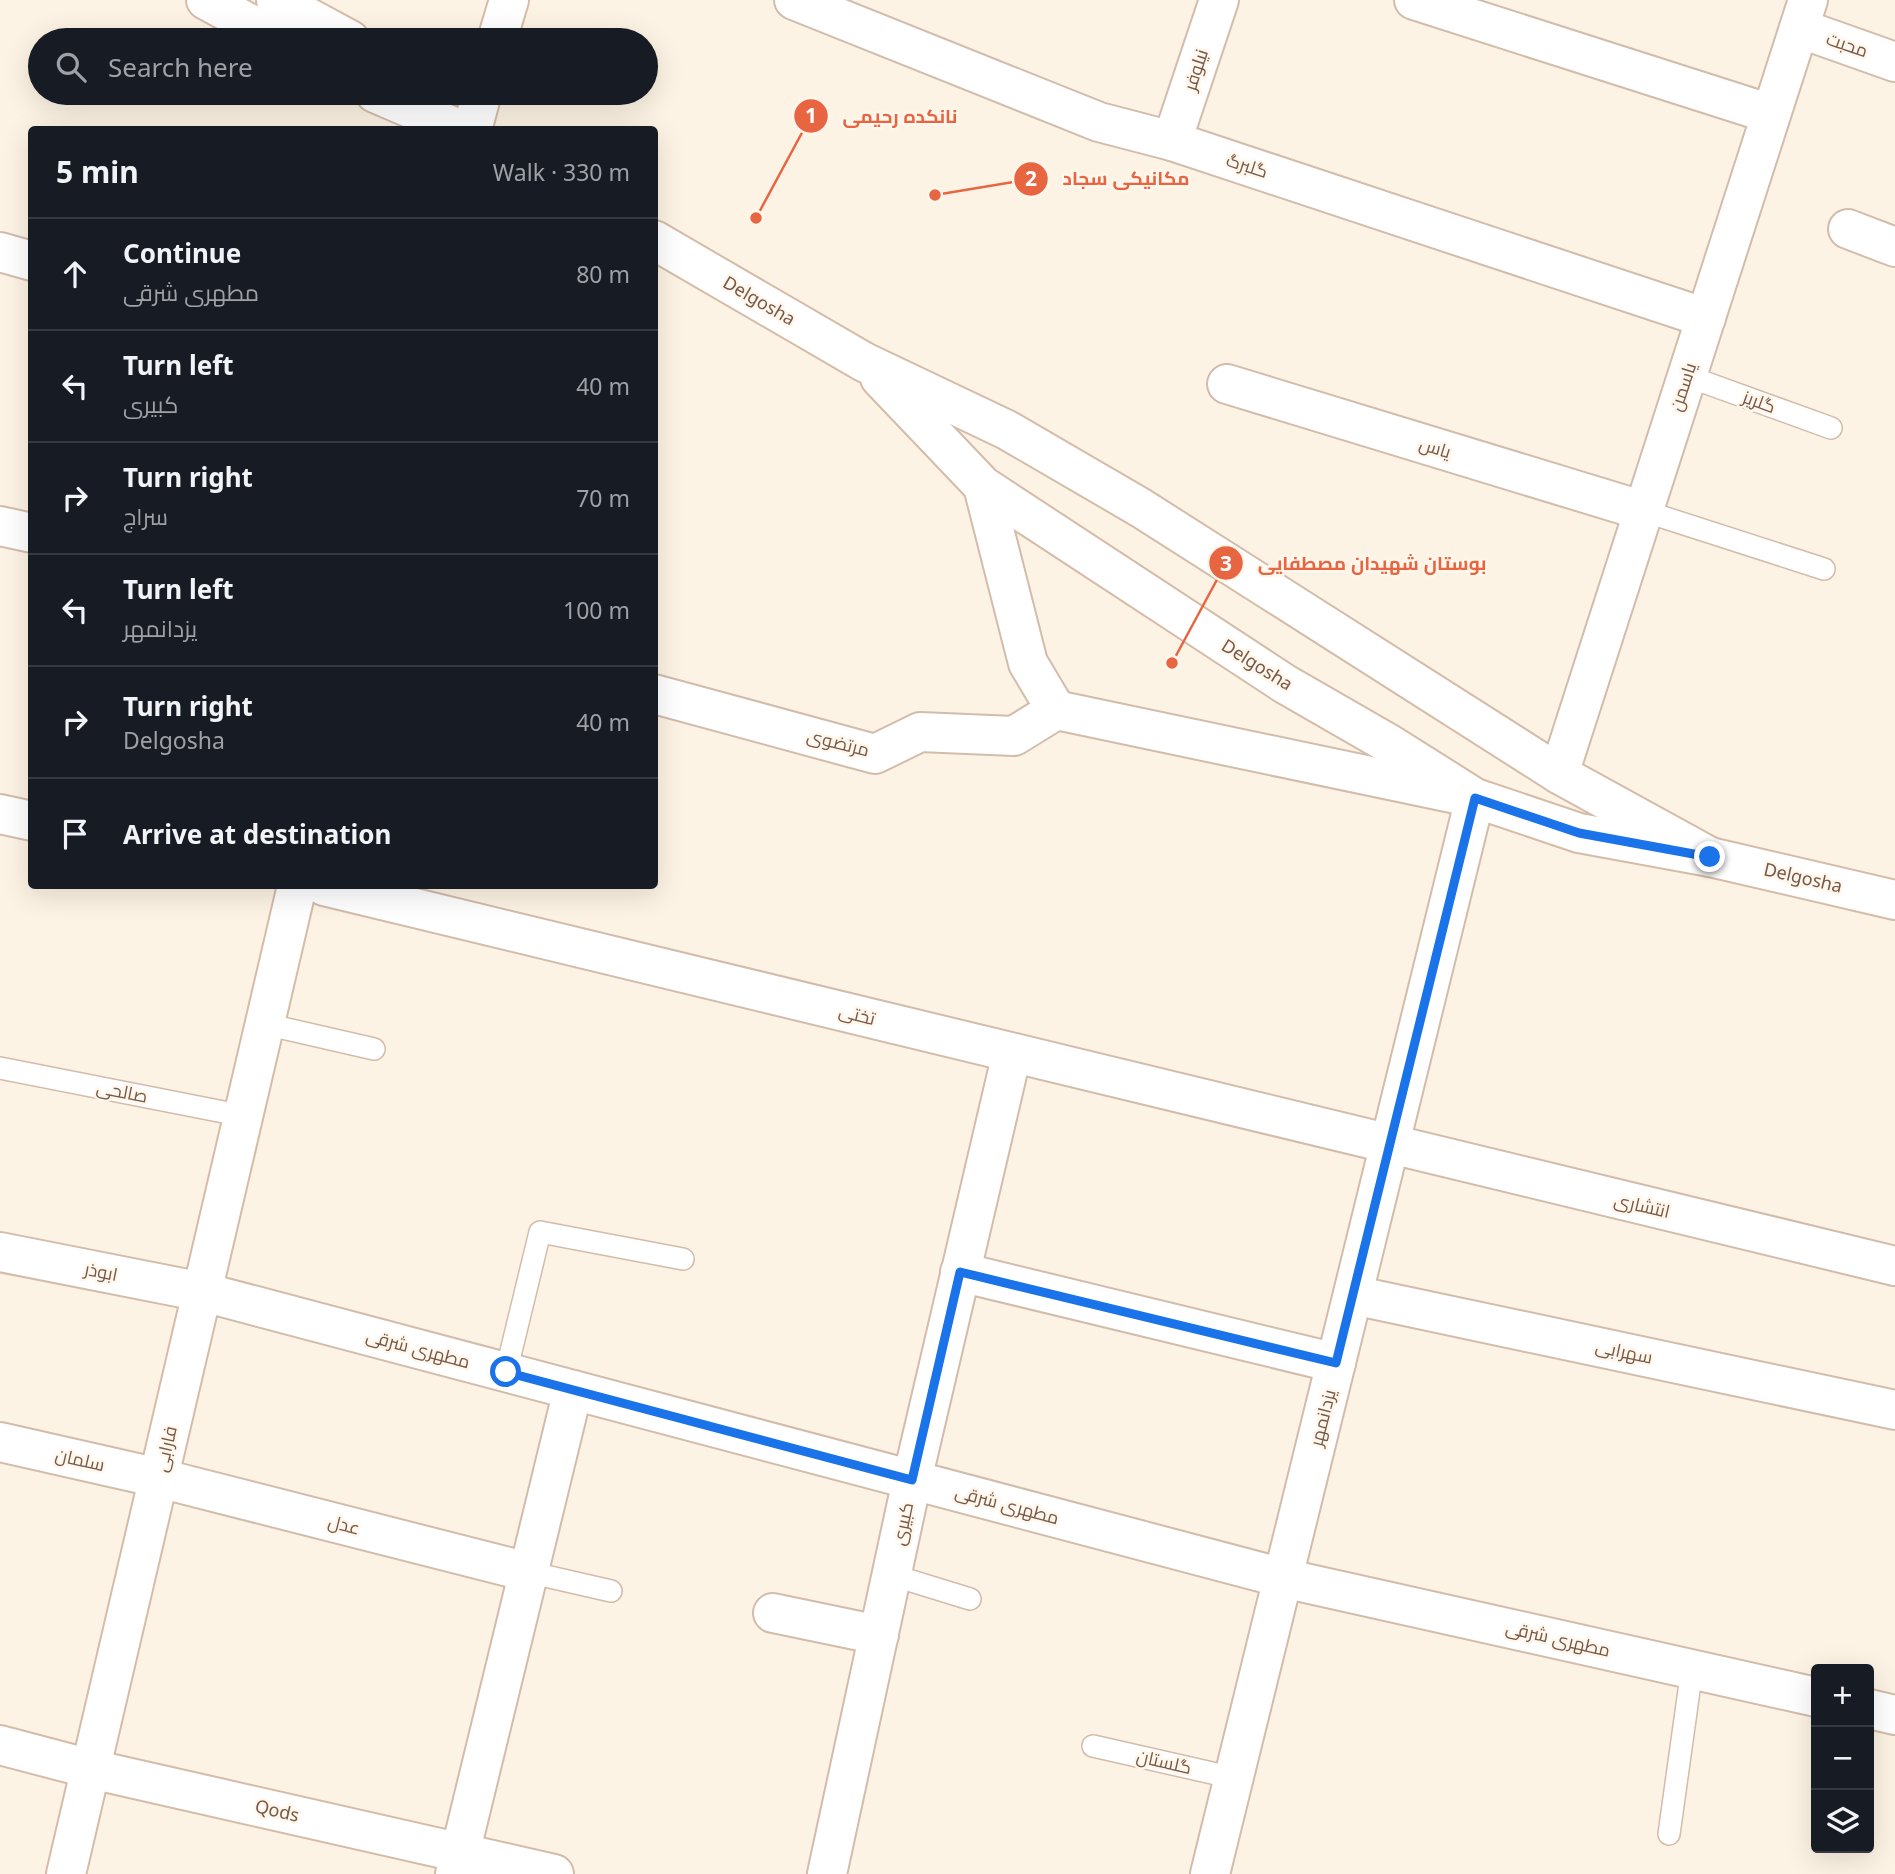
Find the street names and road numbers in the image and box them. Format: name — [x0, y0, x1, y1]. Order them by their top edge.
street label: محبت — [1823, 26, 1871, 62]
street label: نیلوفر — [1177, 46, 1213, 94]
street label: گلبرگ — [1223, 147, 1271, 183]
street label: Delgosha — [719, 270, 800, 330]
street label: یاسمن — [1663, 359, 1701, 414]
street label: گلریز — [1739, 384, 1779, 418]
street label: یاس — [1417, 431, 1454, 463]
street label: Delgosha — [1217, 633, 1298, 695]
street label: مرتضوی — [804, 723, 872, 761]
street label: Delgosha — [1762, 856, 1845, 898]
street label: تختی — [836, 998, 878, 1030]
street label: صالحی — [94, 1074, 150, 1108]
street label: انتشاری — [1612, 1187, 1672, 1223]
street label: ابوذر — [81, 1256, 120, 1286]
street label: مطهری شرقی — [364, 1323, 473, 1373]
street label: سهرابی — [1593, 1333, 1655, 1369]
street label: یزدانمهر — [1303, 1387, 1341, 1450]
street label: فارابی — [148, 1423, 182, 1474]
street label: سلمان — [53, 1442, 107, 1476]
street label: مطهری شرقی — [953, 1479, 1062, 1529]
street label: کبیری — [886, 1500, 918, 1548]
street label: عدل — [326, 1508, 363, 1540]
street label: مطهری شرقی — [1504, 1614, 1613, 1662]
street label: گلستان — [1134, 1743, 1194, 1779]
street label: Qods — [253, 1793, 302, 1827]

